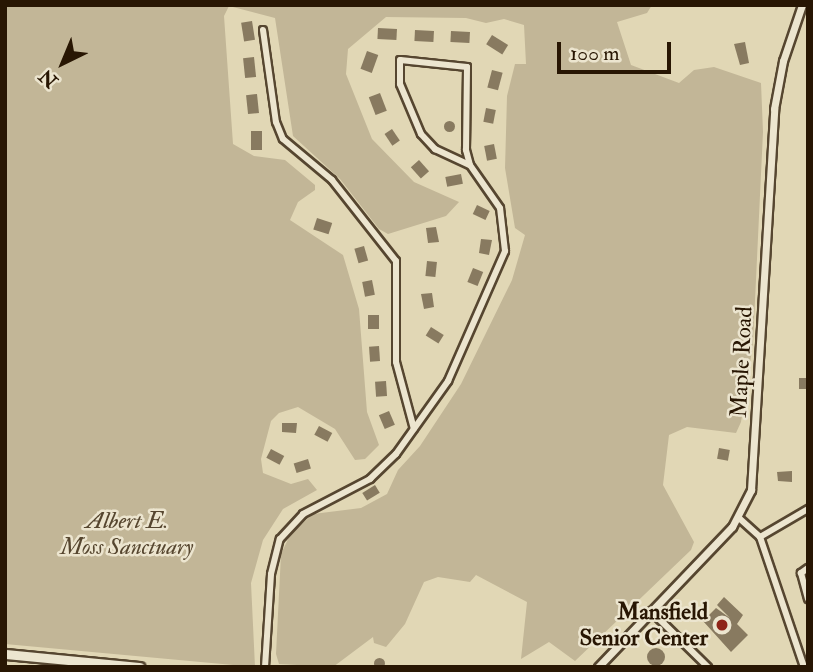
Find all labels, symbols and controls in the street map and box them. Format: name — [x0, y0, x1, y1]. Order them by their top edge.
north arrow — [28, 28, 98, 98]
scale bar — [561, 28, 675, 72]
text: 100 m — [570, 40, 620, 67]
text: N — [34, 64, 63, 93]
street label: Maple Road — [725, 306, 759, 418]
park label: Albert E. Moss Sanctuary — [61, 507, 193, 561]
place label: Mansfield Senior Center — [579, 598, 708, 652]
marker: Mansfield Senior Center — [714, 617, 730, 633]

